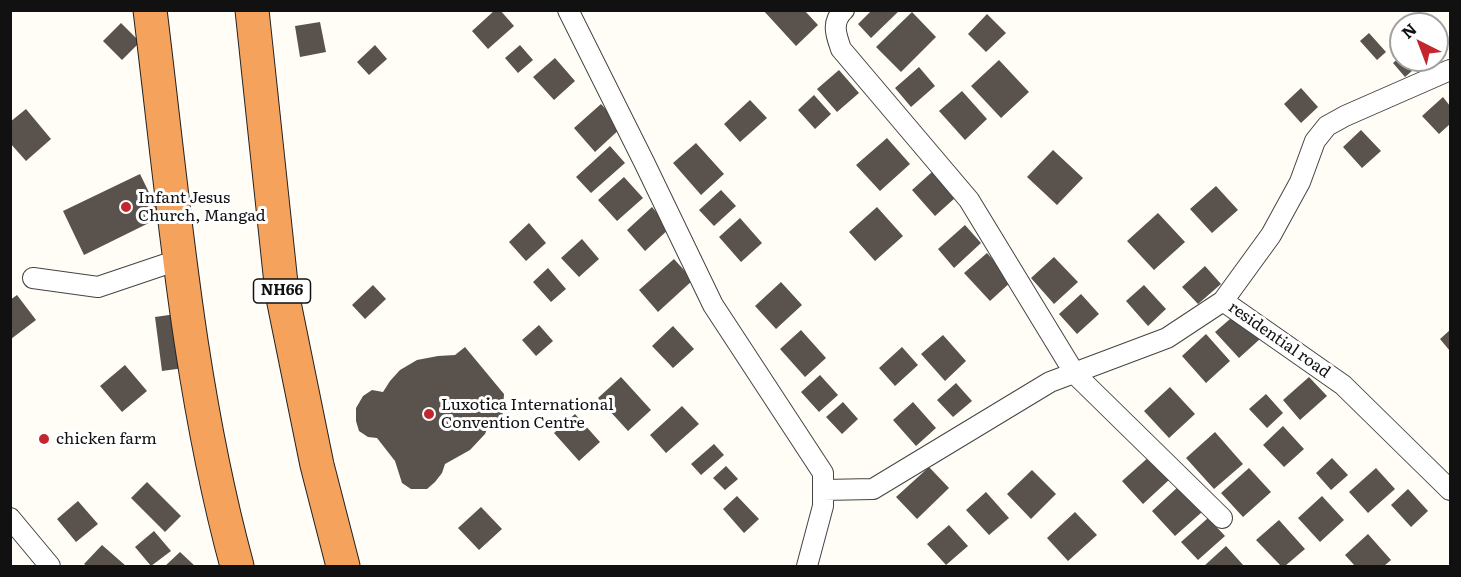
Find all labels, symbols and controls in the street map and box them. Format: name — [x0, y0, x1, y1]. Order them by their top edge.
north arrow — [1389, 12, 1449, 72]
text: N — [1395, 17, 1421, 44]
place label: Infant Jesus Church, Mangad — [138, 188, 266, 226]
marker: Infant Jesus Church, Mangad — [119, 200, 133, 214]
road number: NH66 — [254, 279, 310, 303]
street label: residential road — [1224, 298, 1334, 382]
place label: Luxotica International Convention Centre — [441, 395, 614, 433]
marker: Luxotica International Convention Centre — [422, 407, 436, 421]
place label: chicken farm — [56, 429, 157, 449]
marker: chicken farm — [37, 432, 51, 446]

